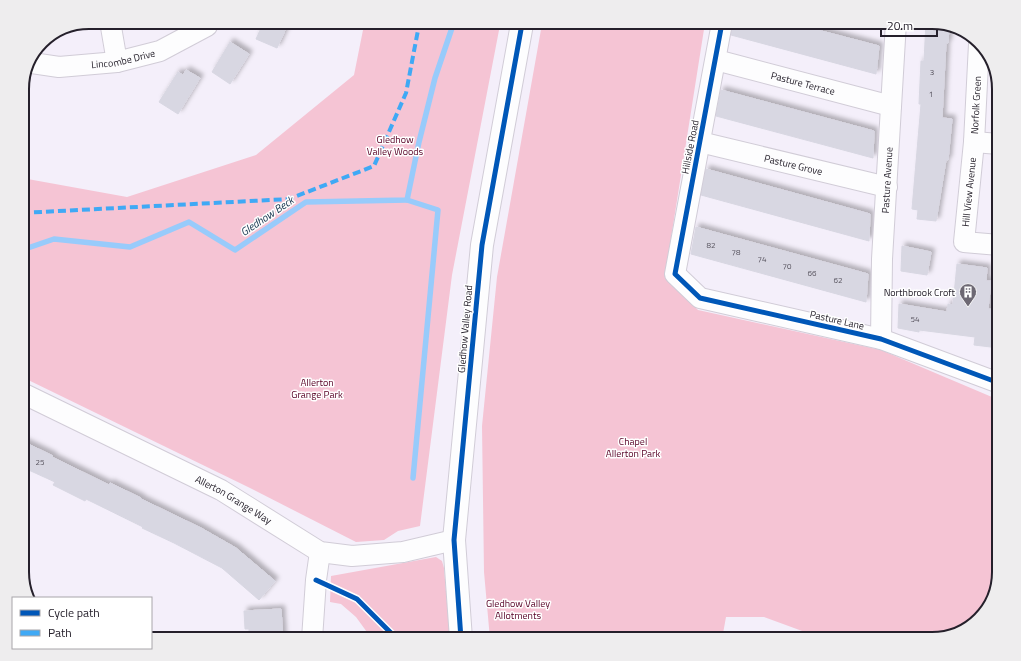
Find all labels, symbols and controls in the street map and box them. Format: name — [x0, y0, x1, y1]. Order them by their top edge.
scale bar — [881, 12, 937, 38]
text: 20 m — [887, 16, 913, 35]
street label: Lincombe Drive — [91, 45, 157, 72]
house number: 3 — [930, 66, 934, 78]
street label: Pasture Terrace — [769, 67, 837, 98]
street label: Norfolk Green — [967, 76, 985, 134]
house number: 1 — [929, 88, 933, 100]
street label: Hillside Road — [677, 119, 703, 175]
park label: Gledhow Valley Woods — [367, 132, 424, 159]
street label: Pasture Avenue — [877, 147, 896, 214]
street label: Pasture Grove — [763, 150, 824, 179]
street label: Hill View Avenue — [958, 156, 980, 228]
water label: Gledhow Beck — [237, 192, 298, 240]
house number: 82 — [707, 239, 715, 251]
house number: 78 — [732, 246, 741, 258]
house number: 74 — [758, 253, 767, 265]
house number: 70 — [783, 260, 792, 272]
house number: 66 — [808, 267, 817, 279]
house number: 62 — [834, 274, 842, 286]
building icon: Northbrook Croft — [958, 282, 978, 307]
street label: Gledhow Valley Road — [454, 284, 476, 374]
place label: Northbrook Croft — [884, 285, 955, 300]
street label: Pasture Lane — [808, 306, 866, 334]
house number: 54 — [911, 313, 920, 325]
park label: Allerton Grange Park — [291, 375, 343, 402]
park label: Chapel Allerton Park — [606, 434, 661, 461]
house number: 25 — [36, 456, 45, 468]
street label: Allerton Grange Way — [193, 471, 275, 528]
park label: Gledhow Valley Allotments — [486, 596, 550, 623]
legend — [12, 597, 152, 649]
text: Cycle path — [48, 603, 100, 622]
text: Path — [48, 623, 72, 642]

